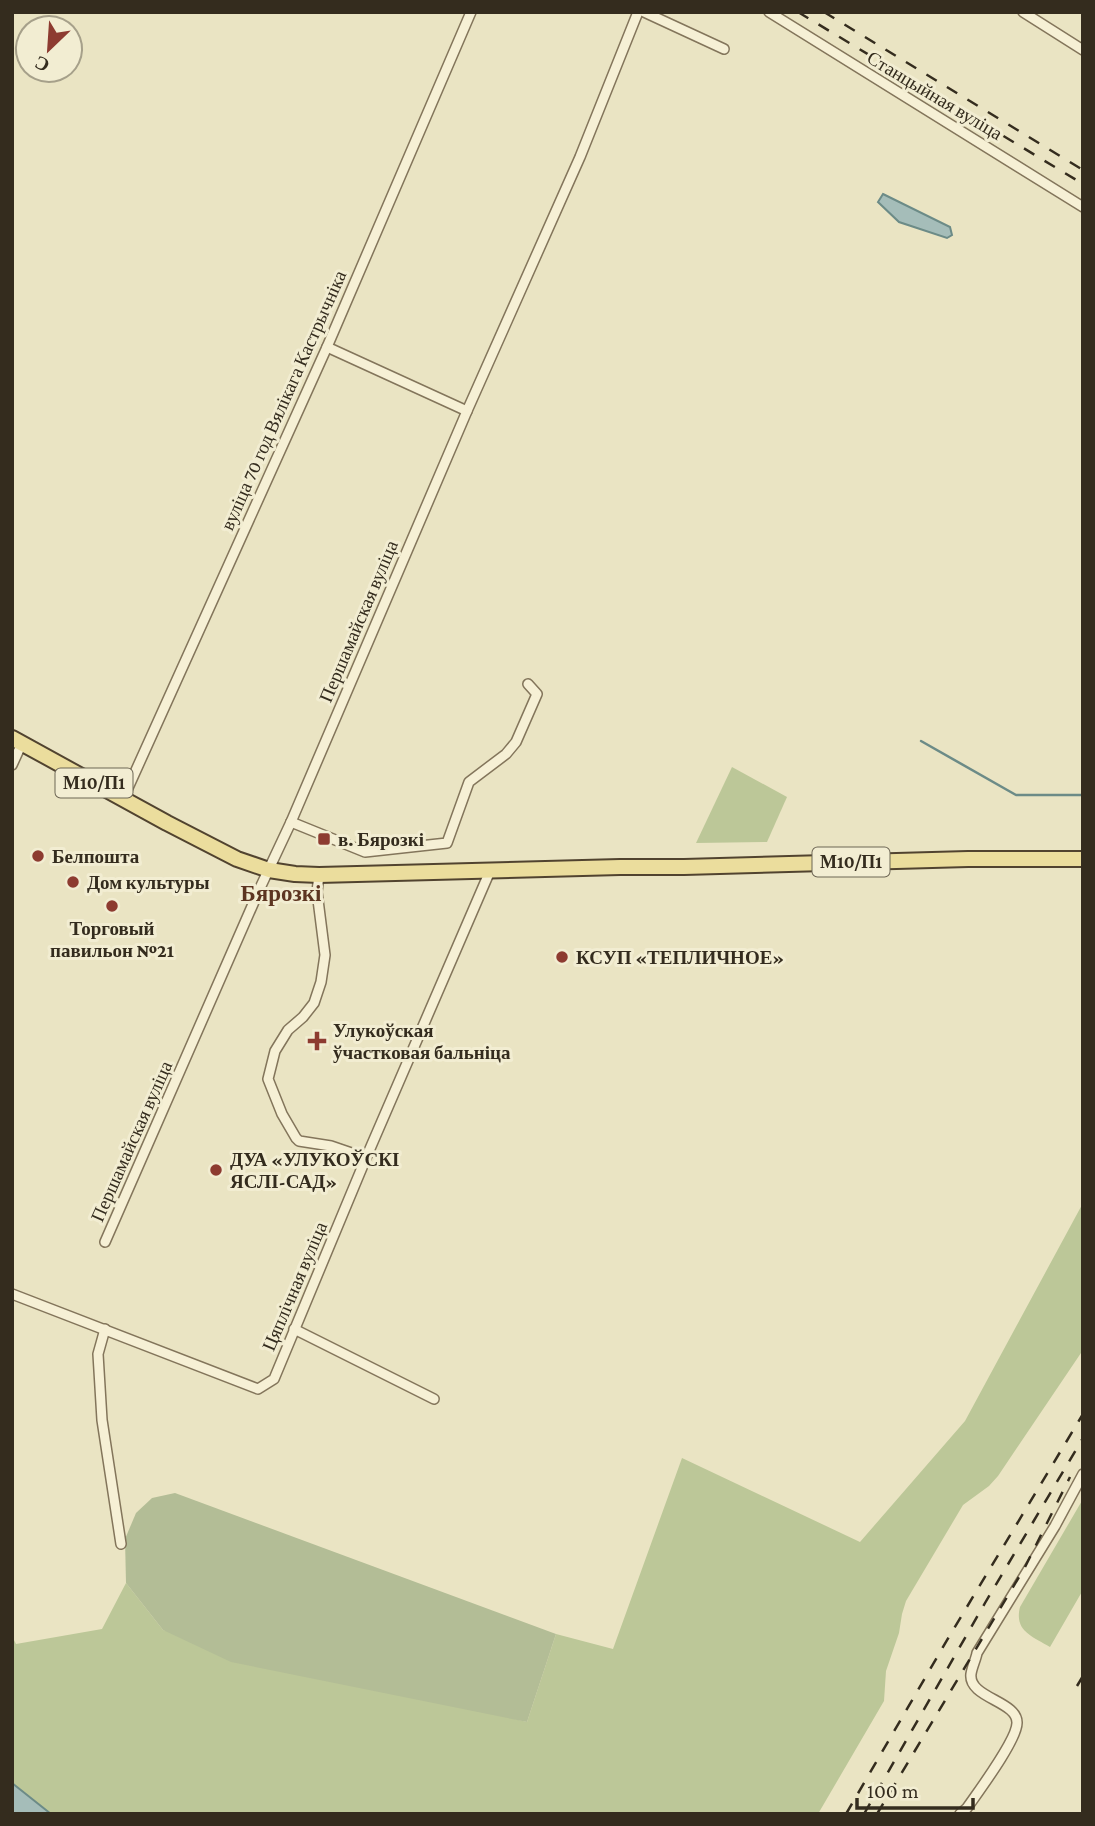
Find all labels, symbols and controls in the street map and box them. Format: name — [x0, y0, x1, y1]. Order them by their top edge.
north arrow — [14, 14, 84, 84]
street label: Станцыйная вуліца — [863, 47, 1007, 144]
text: С — [31, 52, 53, 76]
street label: вуліца 70 год Вялікага Кастрычніка — [217, 267, 351, 533]
street label: Першамайская вуліца — [315, 537, 402, 705]
road number: М10/П1 — [56, 768, 132, 798]
place label: в. Бярозкі — [338, 829, 424, 850]
marker: в. Бярозкі — [316, 831, 332, 847]
place label: Белпошта — [52, 846, 140, 867]
marker: Белпошта — [30, 848, 46, 864]
road number: М10/П1 — [812, 848, 890, 876]
place label: Дом культуры — [87, 872, 210, 893]
marker: Дом культуры — [65, 874, 81, 890]
district label: Бярозкі — [241, 880, 322, 906]
marker: Торговый павильон №21 — [104, 898, 120, 914]
place label: Торговый павильон №21 — [50, 918, 174, 961]
place label: КСУП «ТЕПЛИЧНОЕ» — [576, 947, 784, 968]
marker: КСУП «ТЕПЛИЧНОЕ» — [554, 949, 570, 965]
place label: Улукоўская ўчастковая бальніца — [333, 1020, 511, 1063]
marker: Улукоўская ўчастковая бальніца — [307, 1031, 327, 1051]
street label: Першамайская вуліца — [87, 1057, 177, 1225]
place label: ДУА «УЛУКОЎСКІ ЯСЛІ-САД» — [230, 1149, 399, 1192]
marker: ДУА «УЛУКОЎСКІ ЯСЛІ-САД» — [208, 1162, 224, 1178]
street label: Цяплічная вуліца — [258, 1218, 331, 1354]
scale bar — [857, 1766, 972, 1810]
text: 100 m — [867, 1779, 919, 1803]

